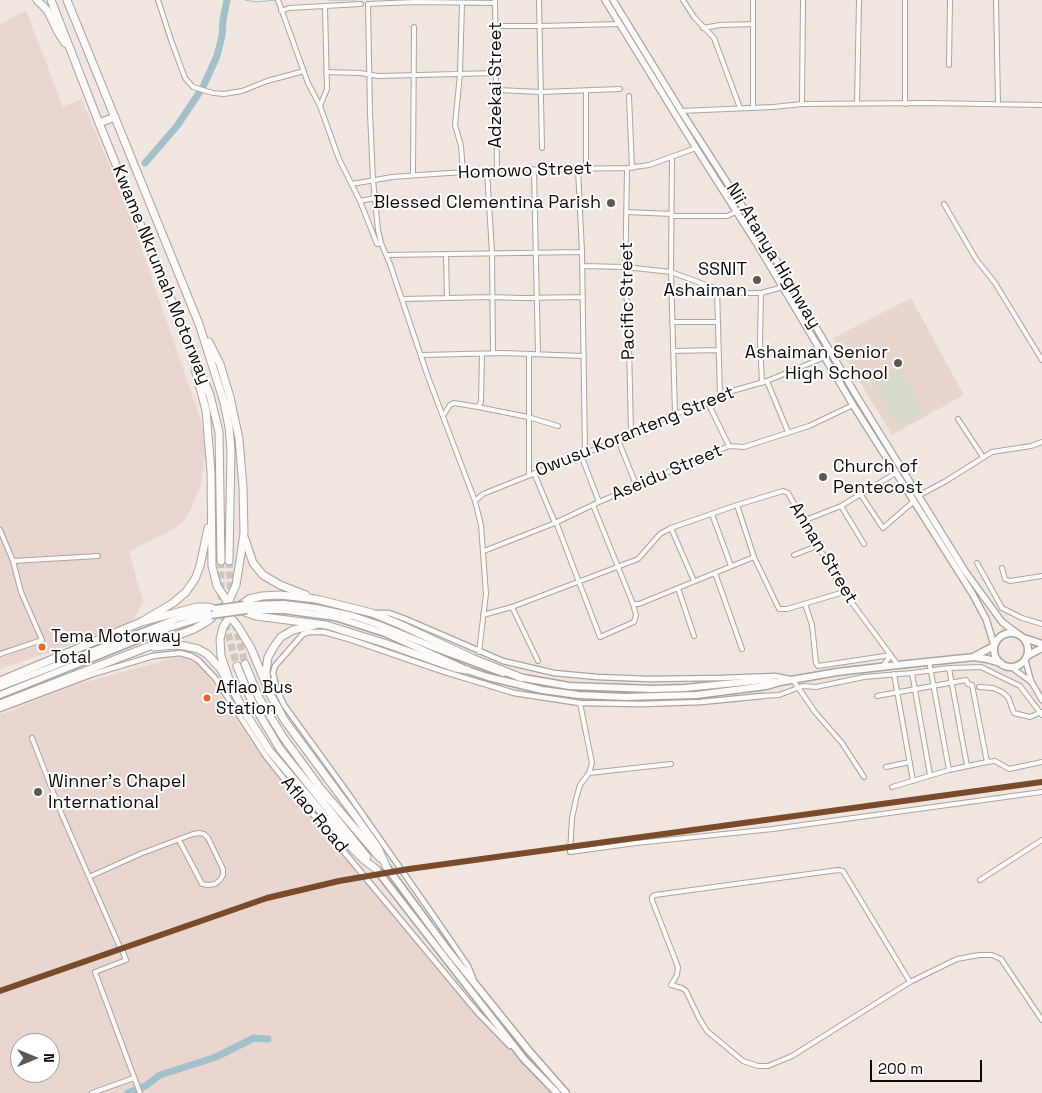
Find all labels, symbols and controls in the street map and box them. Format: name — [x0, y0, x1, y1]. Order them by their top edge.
street label: Adzekai Street — [485, 22, 507, 148]
street label: Homowo Street — [457, 158, 593, 184]
street label: Kwame Nkrumah Motorway — [107, 162, 215, 388]
street label: Nii Atanya Highway — [721, 179, 825, 333]
place label: Blessed Clementina Parish — [373, 192, 601, 214]
marker: Blessed Clementina Parish — [605, 197, 617, 209]
street label: Pacific Street — [616, 242, 640, 360]
place label: SSNIT Ashaiman — [664, 259, 747, 302]
marker: SSNIT Ashaiman — [751, 274, 763, 286]
place label: Ashaiman Senior High School — [745, 342, 888, 384]
marker: Ashaiman Senior High School — [892, 357, 904, 369]
street label: Owusu Koranteng Street — [532, 382, 738, 482]
street label: Aseidu Street — [608, 440, 726, 506]
place label: Church of Pentecost — [833, 456, 923, 498]
marker: Church of Pentecost — [817, 471, 829, 483]
street label: Annan Street — [784, 498, 862, 608]
place label: Tema Motorway Total — [51, 627, 181, 667]
marker: Tema Motorway Total — [37, 642, 47, 652]
place label: Aflao Bus Station — [216, 678, 293, 718]
marker: Aflao Bus Station — [202, 693, 212, 703]
place label: Winner's Chapel International — [48, 771, 186, 814]
street label: Aflao Road — [276, 772, 352, 858]
marker: Winner's Chapel International — [32, 786, 44, 798]
north arrow — [10, 1033, 60, 1083]
scale bar — [872, 1050, 984, 1082]
text: N — [40, 1053, 58, 1063]
text: 200 m — [878, 1059, 923, 1078]

